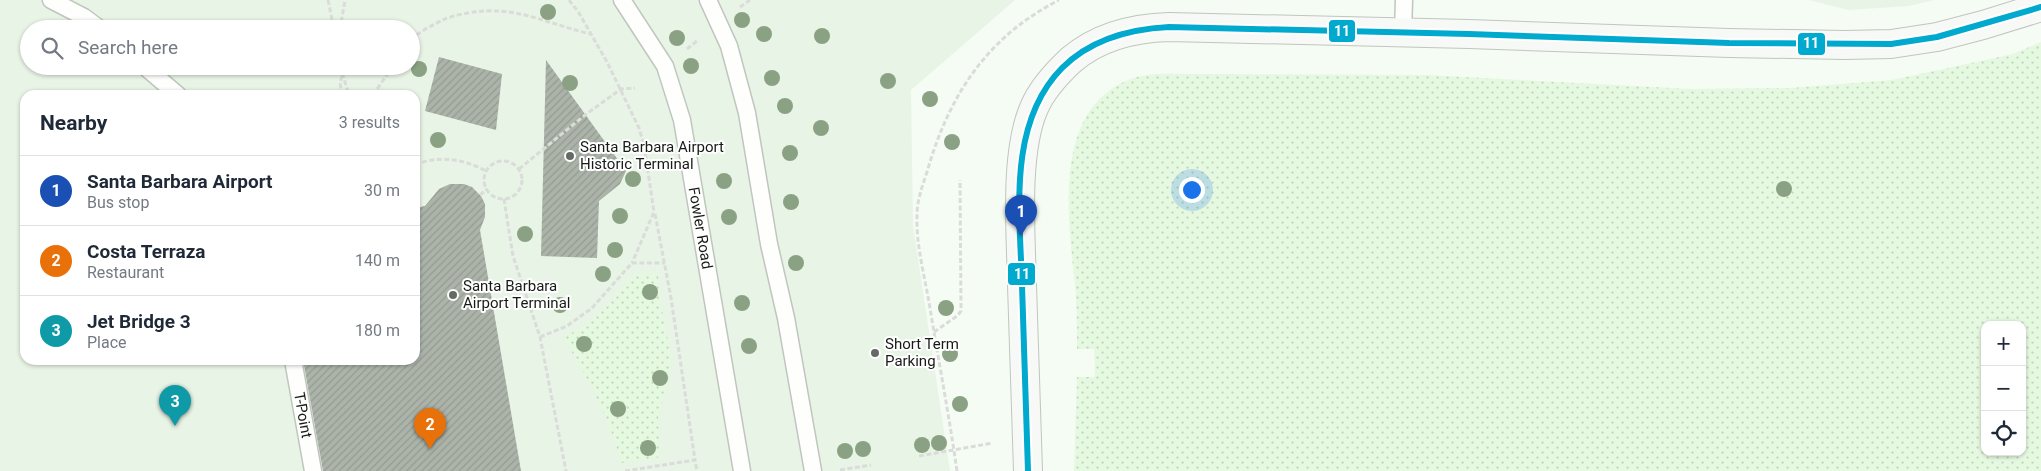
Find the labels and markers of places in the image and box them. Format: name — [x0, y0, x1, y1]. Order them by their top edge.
place label: Santa Barbara Airport Historic Terminal — [580, 138, 724, 173]
marker: Santa Barbara Airport Historic Terminal — [564, 150, 576, 162]
pin: 1 — [1005, 195, 1037, 236]
place label: Santa Barbara Airport Terminal — [463, 277, 570, 312]
marker: Santa Barbara Airport Terminal — [447, 289, 459, 301]
place label: Short Term Parking — [885, 335, 959, 370]
marker: Short Term Parking — [869, 347, 881, 359]
pin: 3 — [159, 385, 191, 426]
pin: 2 — [414, 408, 446, 449]

